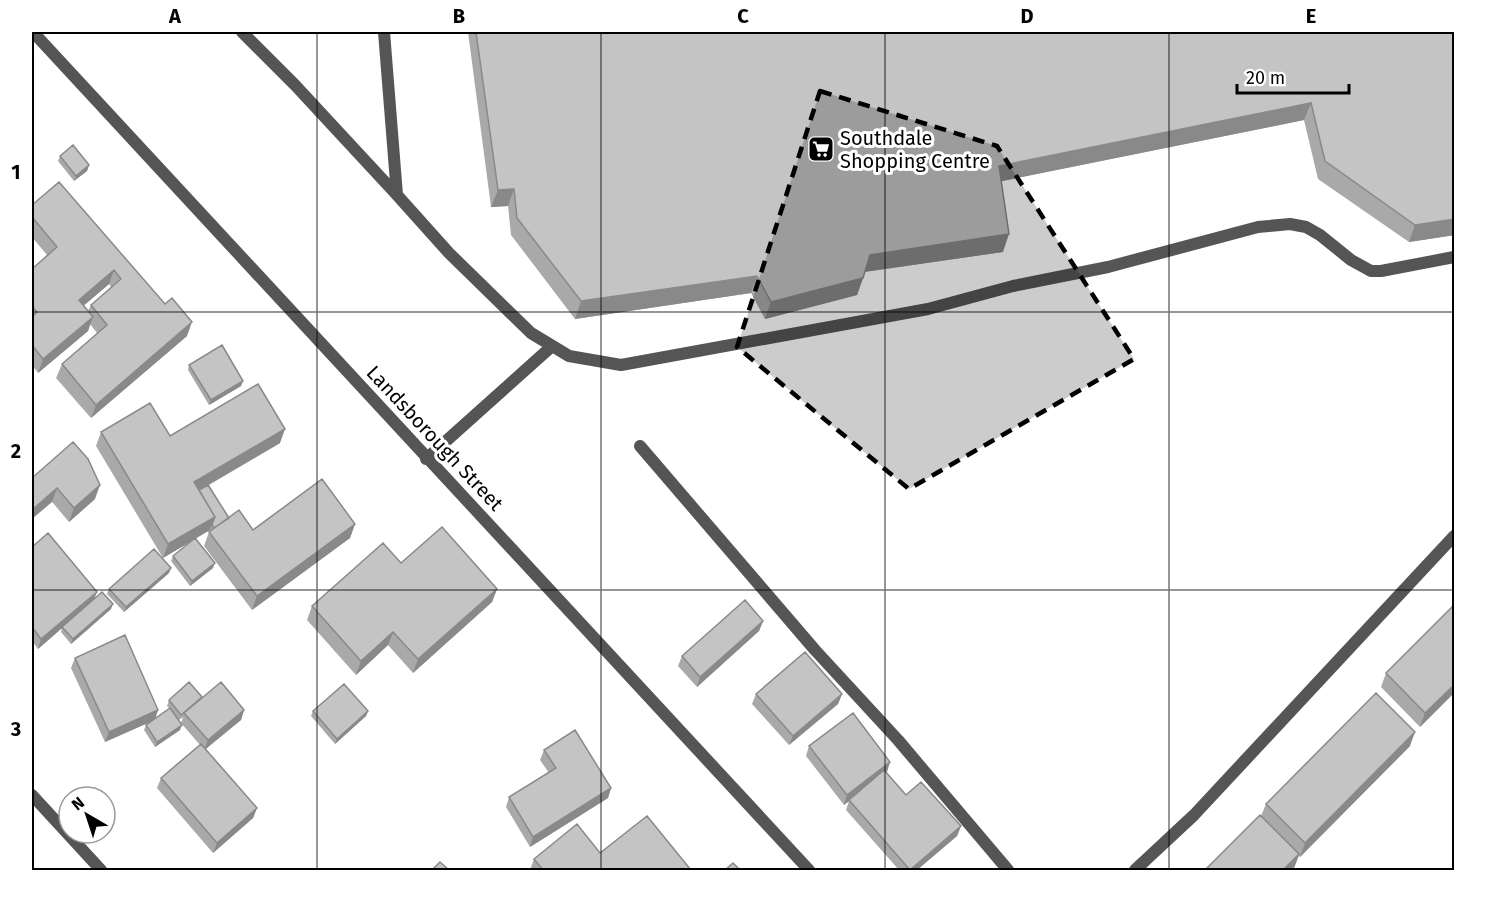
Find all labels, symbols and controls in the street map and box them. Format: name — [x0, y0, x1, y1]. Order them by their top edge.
text: A — [168, 4, 182, 28]
text: B — [453, 4, 465, 28]
text: C — [737, 4, 749, 28]
text: D — [1020, 4, 1034, 28]
text: E — [1306, 4, 1316, 28]
scale bar — [1237, 57, 1350, 95]
text: 20 m — [1246, 67, 1285, 89]
place label: Southdale Shopping Centre — [840, 126, 990, 173]
supermarket icon: Southdale Shopping Centre — [806, 134, 836, 164]
text: 1 — [11, 160, 21, 184]
street label: Landsborough Street — [362, 361, 509, 516]
text: 2 — [11, 439, 21, 463]
text: 3 — [10, 717, 21, 741]
north arrow — [57, 785, 117, 845]
text: N — [68, 793, 88, 814]

